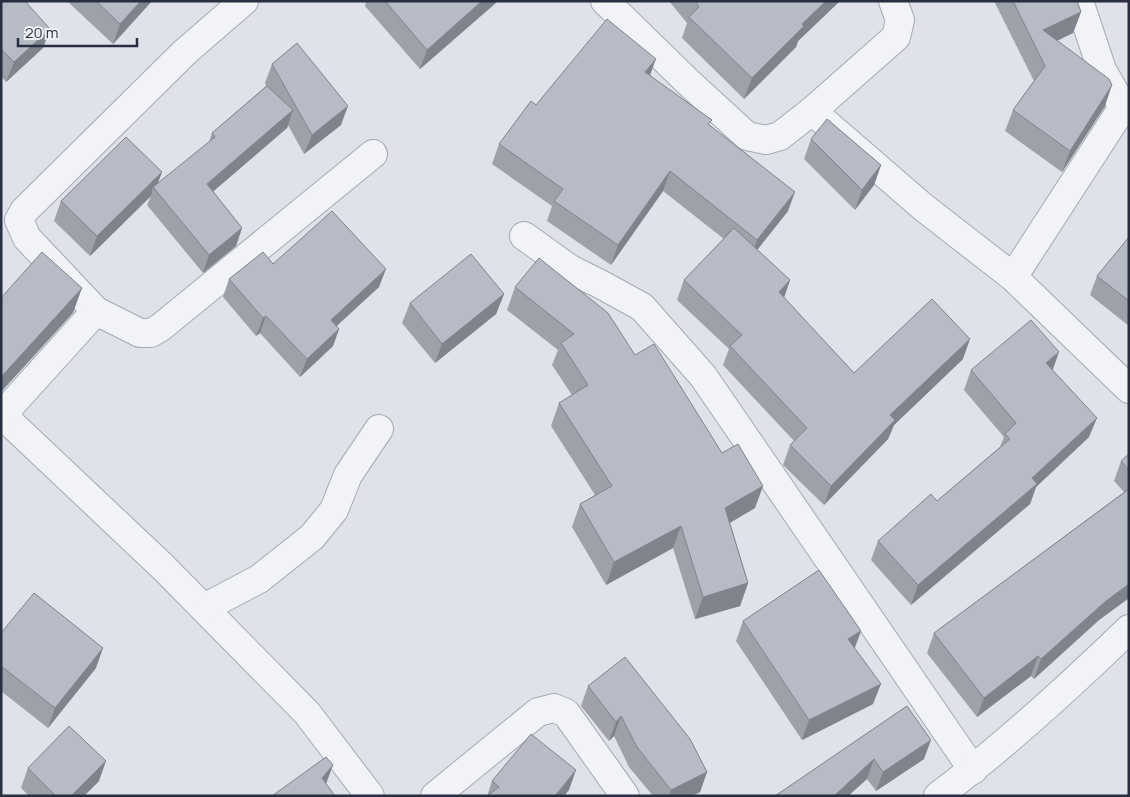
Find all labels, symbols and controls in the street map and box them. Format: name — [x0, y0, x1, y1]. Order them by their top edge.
scale bar — [18, 15, 136, 47]
text: 20 m — [25, 22, 58, 43]

